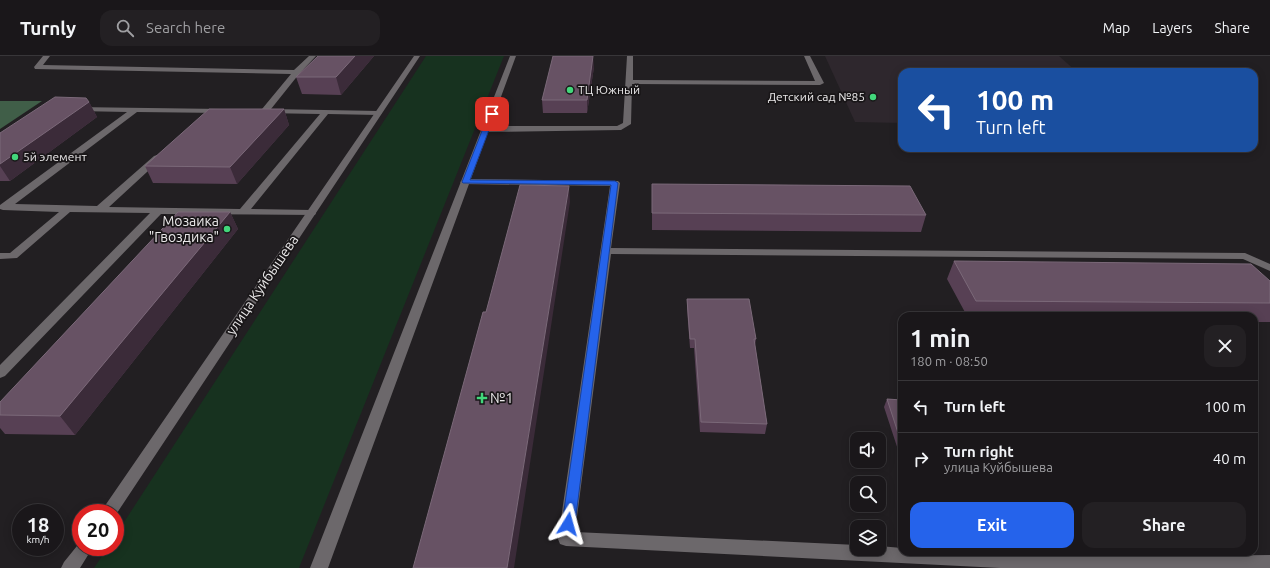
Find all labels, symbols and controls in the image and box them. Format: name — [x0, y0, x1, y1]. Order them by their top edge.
search box — [100, 10, 380, 46]
text: Turnly — [20, 17, 76, 39]
icon: search — [114, 17, 136, 39]
text: Search here — [146, 19, 225, 36]
text: Map — [1103, 20, 1130, 36]
text: Layers — [1152, 20, 1192, 36]
text: Share — [1214, 20, 1250, 36]
place label: ТЦ Южный — [578, 83, 640, 96]
icon: left — [910, 84, 962, 136]
text: 100 m — [976, 84, 1054, 115]
marker: ТЦ Южный — [565, 85, 575, 95]
place label: Детский сад №85 — [768, 90, 865, 103]
marker: Детский сад №85 — [868, 92, 878, 102]
pin — [475, 97, 509, 131]
icon: arrive — [481, 103, 503, 125]
text: Turn left — [976, 117, 1046, 137]
place label: 5й элемент — [23, 150, 87, 163]
marker: 5й элемент — [10, 152, 20, 162]
place label: Мозаика "Гвоздика" — [149, 213, 219, 245]
marker: Мозаика "Гвоздика" — [222, 224, 232, 234]
street label: улица Куйбышева — [223, 232, 301, 338]
text: 1 min — [910, 325, 971, 352]
button: close — [1204, 325, 1246, 367]
text: 180 m · 08:50 — [910, 354, 988, 368]
place label: №1 — [490, 390, 513, 406]
marker: №1 — [477, 393, 487, 403]
icon: left — [910, 396, 932, 418]
text: Turn left — [944, 398, 1005, 415]
text: 100 m — [1204, 398, 1246, 415]
map controls — [850, 432, 886, 556]
button: sound — [850, 432, 886, 468]
text: Turn right — [944, 443, 1014, 460]
icon: right — [910, 448, 932, 470]
text: 40 m — [1213, 450, 1246, 467]
text: улица Куйбышева — [944, 460, 1053, 474]
button: search — [850, 476, 886, 512]
button: Exit — [910, 502, 1074, 548]
button: Share — [1082, 502, 1246, 548]
position arrow — [547, 503, 589, 545]
speed limit sign: 20 — [72, 504, 124, 556]
text: 18 — [27, 513, 49, 536]
button: layers — [850, 520, 886, 556]
text: km/h — [26, 534, 50, 545]

